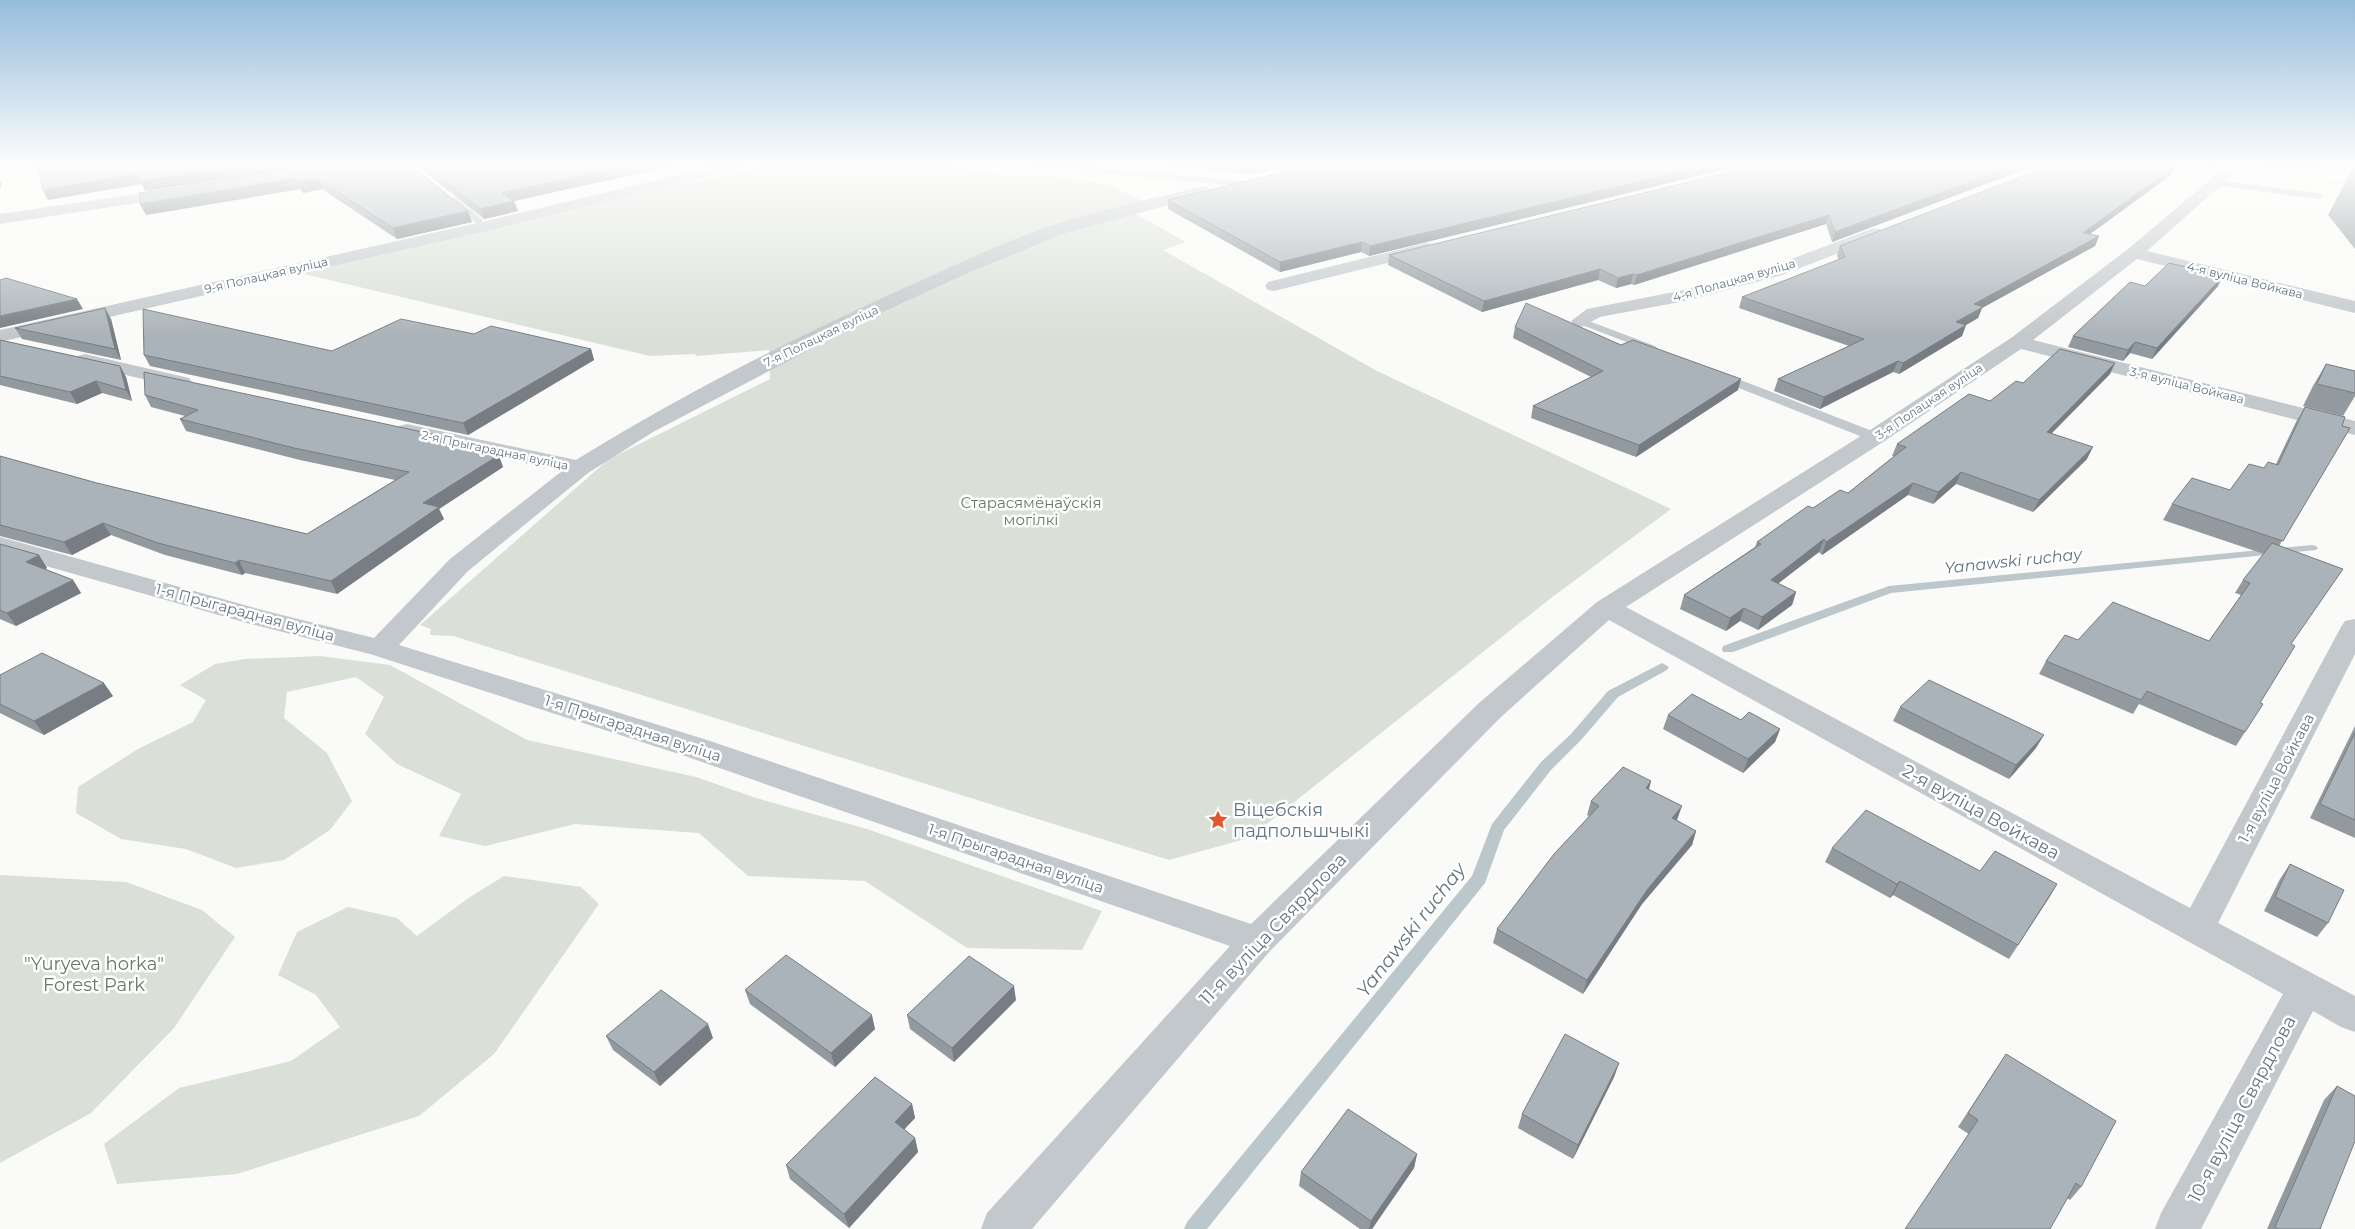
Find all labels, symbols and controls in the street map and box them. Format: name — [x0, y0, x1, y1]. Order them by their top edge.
street label: 9-я Полацкая вуліца — [203, 253, 329, 297]
street label: 4-я Полацкая вуліца — [1671, 255, 1797, 305]
street label: 4-я вуліца Войкава — [2186, 258, 2304, 302]
street label: 7-я Полацкая вуліца — [761, 302, 881, 370]
street label: 3-я Полацкая вуліца — [1873, 360, 1985, 442]
street label: 3-я вуліца Войкава — [2128, 364, 2246, 406]
street label: 2-я Прыгарадная вуліца — [420, 427, 570, 473]
park label: Старасямёнаўскія могілкі — [960, 493, 1102, 529]
water label: Yanawski ruchay — [1943, 544, 2084, 578]
street label: 1-я Прыгарадная вуліца — [153, 579, 337, 645]
street label: 1-я Прыгарадная вуліца — [542, 690, 724, 766]
street label: 1-я вуліца Войкава — [2234, 710, 2318, 846]
street label: 2-я вуліца Войкава — [1899, 760, 2063, 864]
place label: Віцебскія падпольшчыкі — [1233, 799, 1369, 842]
place icon: Віцебскія падпольшчыкі — [1207, 809, 1229, 831]
street label: 1-я Прыгарадная вуліца — [926, 819, 1106, 897]
street label: 11-я вуліца Свярдлова — [1195, 849, 1351, 1009]
water label: Yanawski ruchay — [1351, 857, 1472, 1002]
park label: "Yuryeva horka" Forest Park — [24, 953, 164, 996]
street label: 10-я вуліца Свярдлова — [2183, 1012, 2301, 1206]

